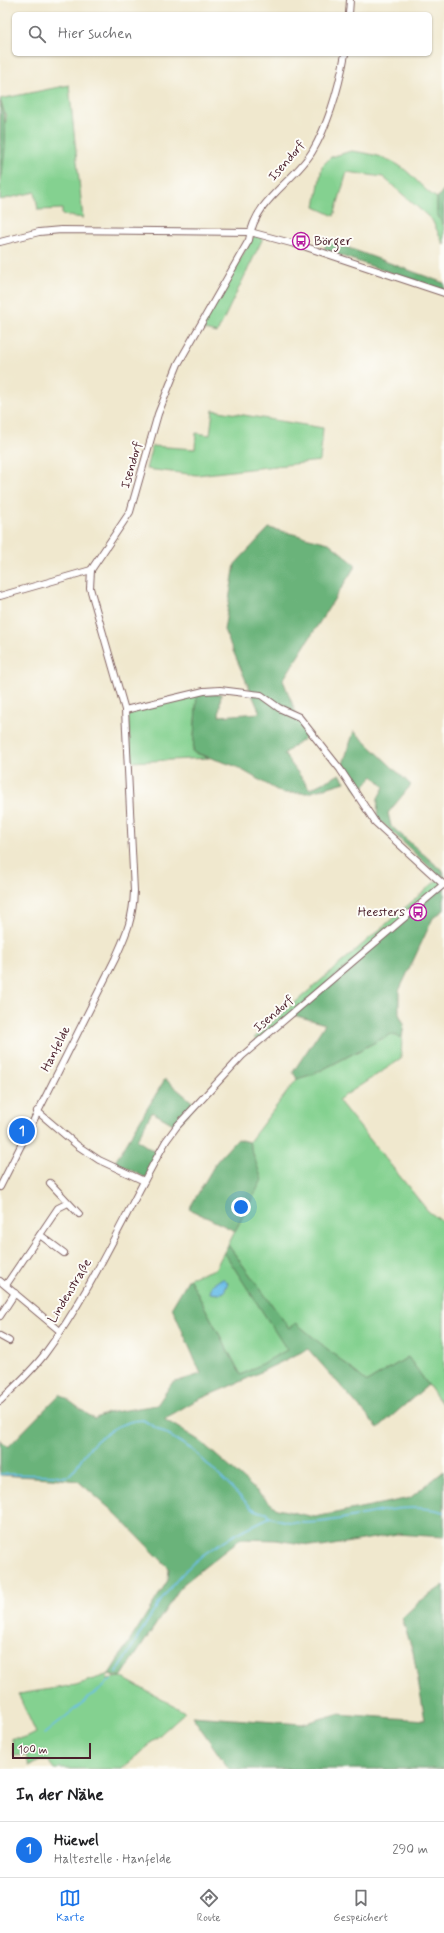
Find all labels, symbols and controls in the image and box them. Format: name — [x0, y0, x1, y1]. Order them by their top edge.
search box — [12, 12, 432, 56]
icon: search — [26, 23, 48, 45]
text: Hier suchen — [58, 24, 132, 44]
street label: Isendorf — [265, 137, 309, 185]
bus stop icon: Börger — [291, 231, 311, 251]
place label: Börger — [314, 233, 353, 252]
street label: Isendorf — [117, 439, 147, 491]
bus stop icon: Heesters — [408, 902, 428, 922]
place label: Heesters — [358, 904, 405, 921]
street label: Isendorf — [250, 992, 298, 1036]
street label: Hanfelde — [37, 1023, 75, 1075]
pin: 1 — [9, 1116, 35, 1146]
your location — [231, 1197, 251, 1217]
street label: Lindenstraße — [44, 1256, 96, 1326]
scale bar — [12, 1741, 91, 1760]
text: 100 m — [18, 1743, 48, 1757]
text: In der Nähe — [16, 1784, 104, 1806]
text: Hüewel — [54, 1831, 99, 1851]
text: 1 — [26, 1841, 32, 1858]
text: 290 m — [392, 1841, 428, 1858]
text: Haltestelle · Hanfelde — [54, 1851, 172, 1868]
tab: Karte — [56, 1887, 84, 1925]
tab: Route — [197, 1887, 221, 1925]
tab: Gespeichert — [333, 1887, 388, 1925]

